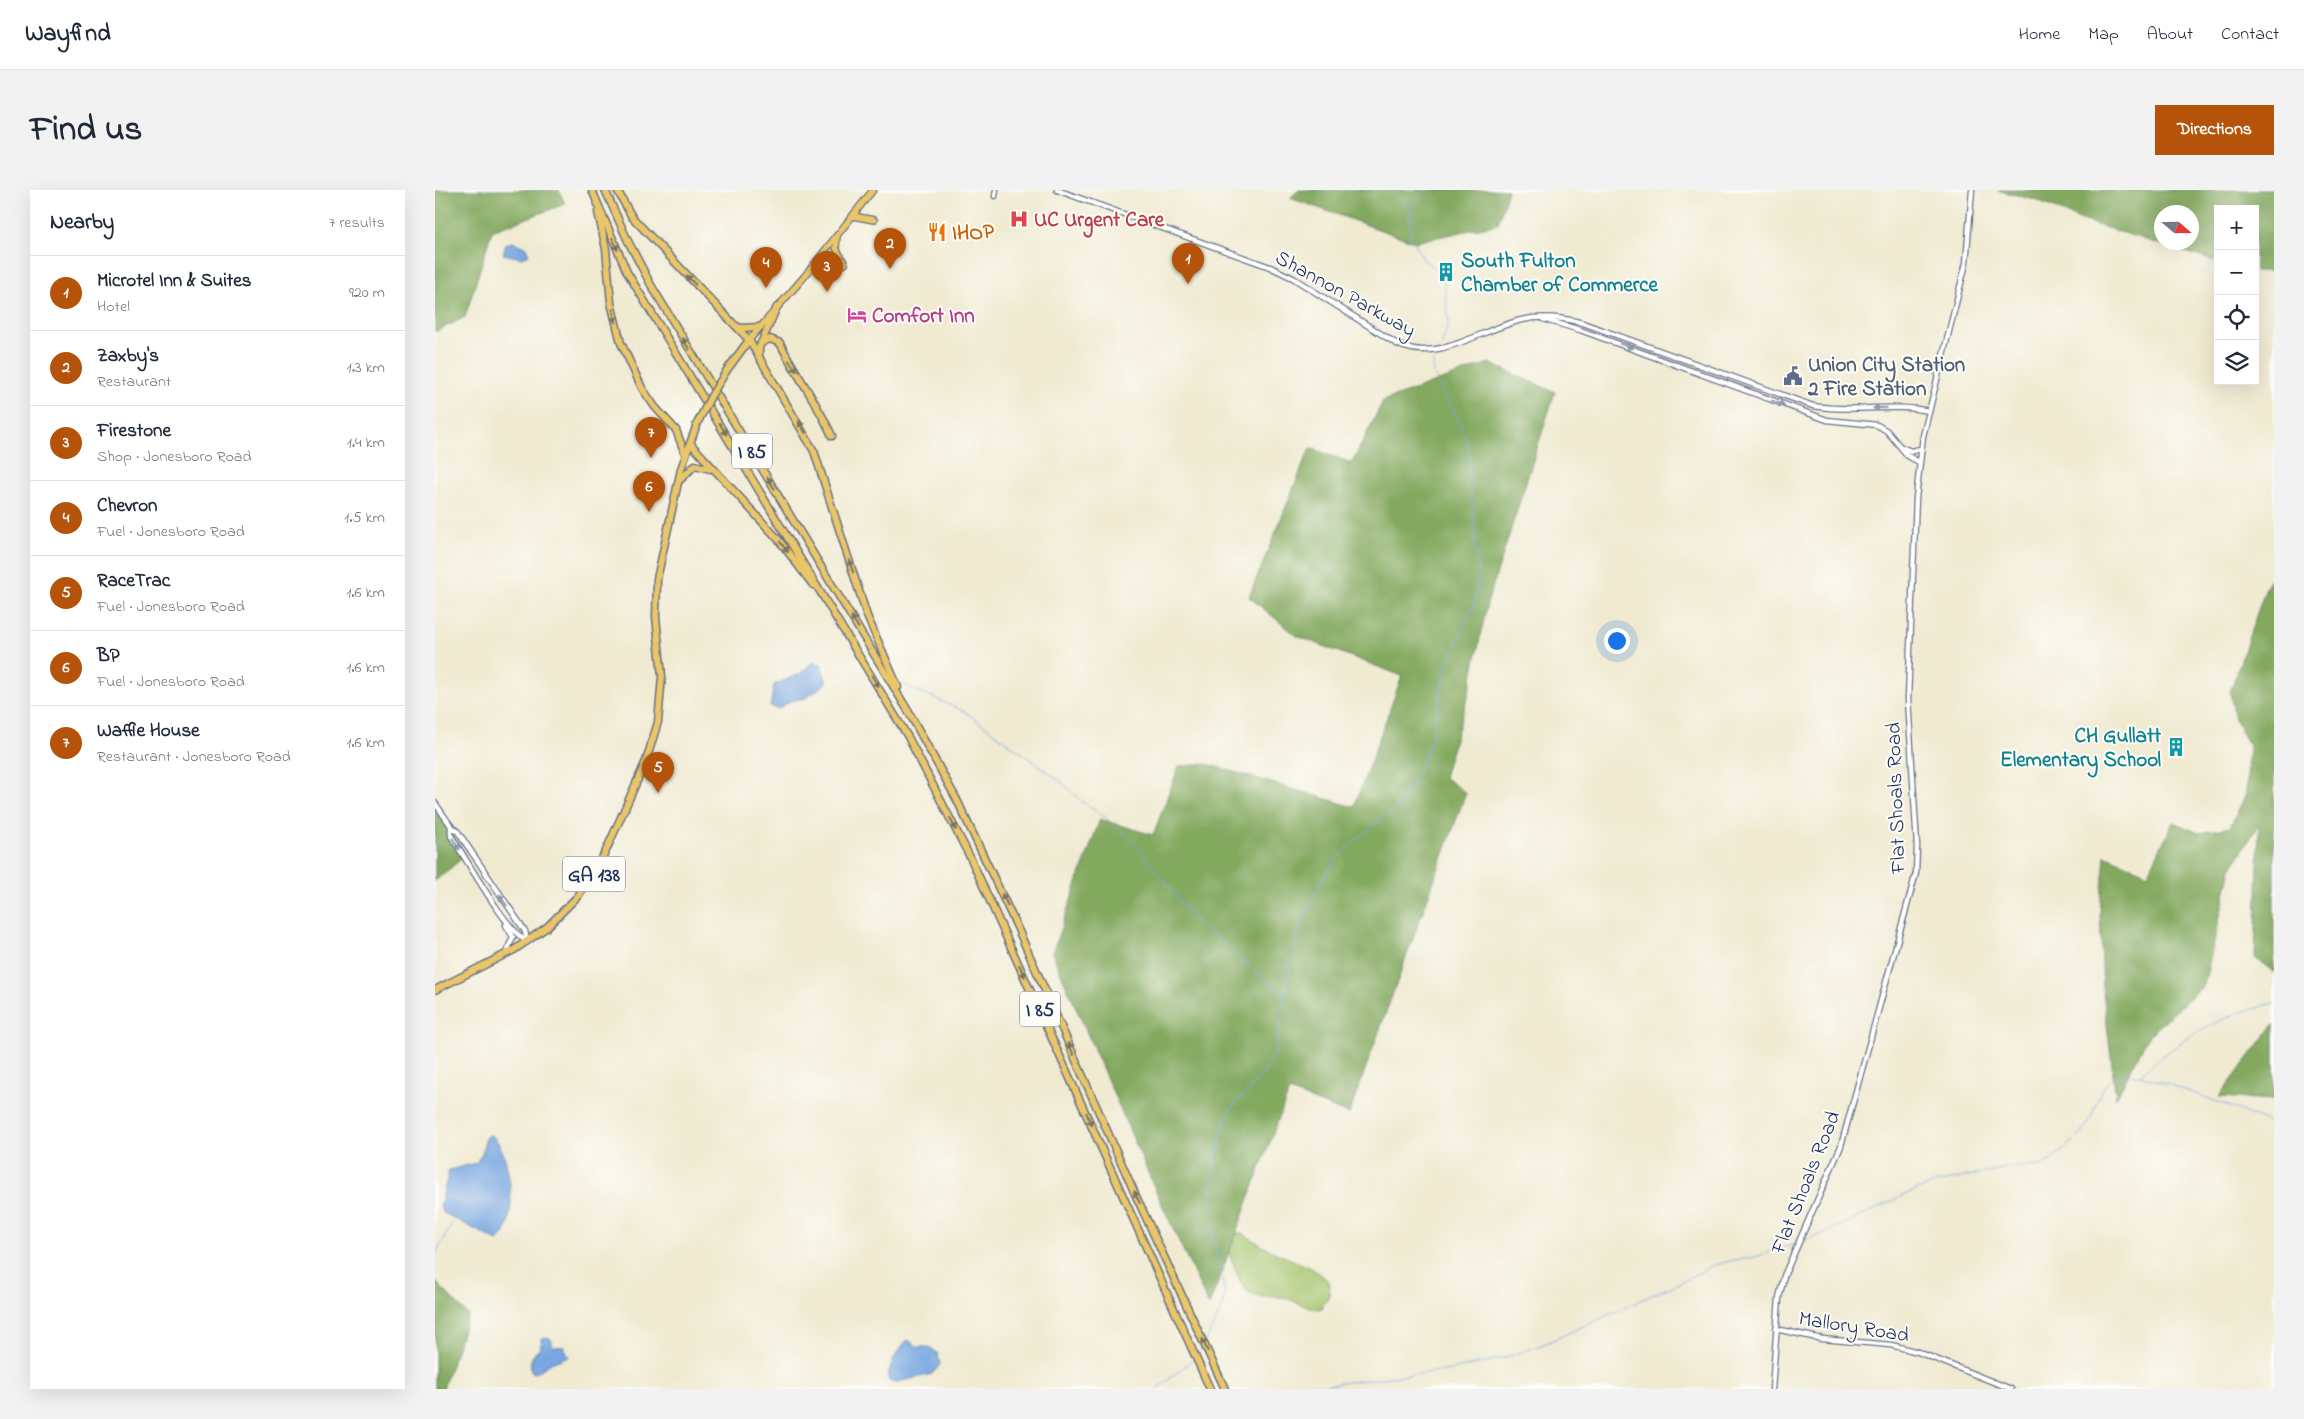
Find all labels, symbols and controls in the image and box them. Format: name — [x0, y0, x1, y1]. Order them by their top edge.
text: Wayfind — [25, 17, 111, 52]
text: Home — [2019, 22, 2060, 48]
text: Map — [2088, 22, 2119, 48]
text: About — [2147, 22, 2193, 48]
text: Contact — [2221, 22, 2279, 48]
text: Find us — [30, 105, 142, 156]
button: Directions — [2155, 105, 2274, 155]
north arrow — [2154, 205, 2199, 250]
map controls — [2214, 205, 2259, 385]
button: + — [2214, 205, 2259, 250]
place label: UC Urgent Care — [1034, 206, 1165, 238]
text: Nearby — [50, 208, 114, 238]
hospital icon: UC Urgent Care — [1008, 208, 1030, 230]
text: 7 results — [329, 211, 385, 235]
place label: IHOP — [952, 219, 994, 249]
restaurant icon: IHOP — [926, 221, 948, 243]
pin: 2 — [874, 228, 906, 269]
one-way arrow — [611, 237, 619, 251]
pin: 1 — [1172, 243, 1204, 284]
street label: Shannon Parkway — [1268, 244, 1421, 348]
pin: 4 — [750, 247, 782, 288]
place label: South Fulton Chamber of Commerce — [1461, 247, 1659, 301]
button: − — [2214, 250, 2259, 295]
pin: 3 — [811, 251, 843, 292]
building icon: South Fulton Chamber of Commerce — [1435, 261, 1457, 283]
text: Microtel Inn & Suites — [97, 268, 251, 295]
one-way arrow — [685, 274, 697, 286]
text: 1 — [63, 281, 69, 305]
text: 920 m — [349, 281, 385, 305]
text: Hotel — [97, 295, 130, 319]
button: locate — [2214, 295, 2259, 340]
place label: Comfort Inn — [872, 302, 975, 332]
hotel icon: Comfort Inn — [846, 304, 868, 326]
one-way arrow — [610, 308, 618, 324]
one-way arrow — [681, 338, 690, 351]
button: layers — [2214, 340, 2259, 385]
text: Zaxby's — [97, 343, 159, 370]
one-way arrow — [1619, 343, 1633, 351]
place label: Union City Station 2 Fire Station — [1807, 351, 1965, 405]
text: 2 — [62, 356, 70, 380]
text: 1.3 km — [347, 356, 385, 380]
one-way arrow — [788, 359, 799, 372]
public building icon: Union City Station 2 Fire Station — [1782, 365, 1804, 387]
text: Restaurant — [97, 370, 171, 394]
one-way arrow — [1771, 400, 1786, 407]
one-way arrow — [1872, 404, 1888, 412]
pin: 7 — [635, 417, 667, 458]
text: Firestone — [97, 418, 171, 445]
one-way arrow — [797, 421, 806, 434]
one-way arrow — [718, 423, 727, 436]
text: 3 — [63, 431, 69, 455]
text: 1.4 km — [347, 431, 385, 455]
road number: I 85 — [732, 434, 772, 468]
text: Shop · Jonesboro Road — [97, 445, 251, 469]
pin: 6 — [633, 471, 665, 512]
one-way arrow — [766, 476, 776, 489]
text: Chevron — [97, 493, 157, 520]
text: 4 — [63, 506, 69, 530]
text: 1.5 km — [344, 506, 385, 530]
text: Fuel · Jonesboro Road — [97, 520, 245, 544]
one-way arrow — [779, 540, 789, 554]
one-way arrow — [847, 558, 854, 573]
text: RaceTrac — [97, 568, 170, 595]
text: 5 — [61, 581, 71, 605]
text: 1.6 km — [346, 581, 385, 605]
text: Fuel · Jonesboro Road — [97, 595, 245, 619]
one-way arrow — [850, 615, 860, 628]
your location — [1604, 628, 1630, 654]
text: BP — [97, 643, 120, 670]
text: 6 — [62, 656, 70, 680]
text: 1.6 km — [346, 656, 385, 680]
text: Fuel · Jonesboro Road — [97, 670, 245, 694]
one-way arrow — [871, 675, 880, 688]
text: Waffle House — [97, 718, 200, 745]
street label: Flat Shoals Road — [1879, 721, 1915, 875]
place label: CH Gullatt Elementary School — [2000, 722, 2162, 778]
text: 7 — [63, 731, 69, 755]
text: 1.6 km — [346, 731, 385, 755]
building icon: CH Gullatt Elementary School — [2165, 736, 2187, 758]
text: Restaurant · Jonesboro Road — [97, 745, 291, 769]
pin: 5 — [642, 752, 674, 793]
one-way arrow — [949, 817, 957, 831]
one-way arrow — [452, 837, 461, 851]
road number: GA 138 — [563, 856, 625, 892]
one-way arrow — [498, 893, 508, 907]
one-way arrow — [1000, 893, 1008, 907]
one-way arrow — [1018, 964, 1026, 978]
road number: I 85 — [1020, 992, 1060, 1026]
one-way arrow — [1066, 1042, 1074, 1056]
street label: Flat Shoals Road — [1764, 1107, 1849, 1260]
one-way arrow — [1086, 1112, 1094, 1126]
one-way arrow — [1133, 1190, 1141, 1204]
street label: Mallory Road — [1796, 1304, 1911, 1353]
one-way arrow — [1201, 1338, 1209, 1352]

